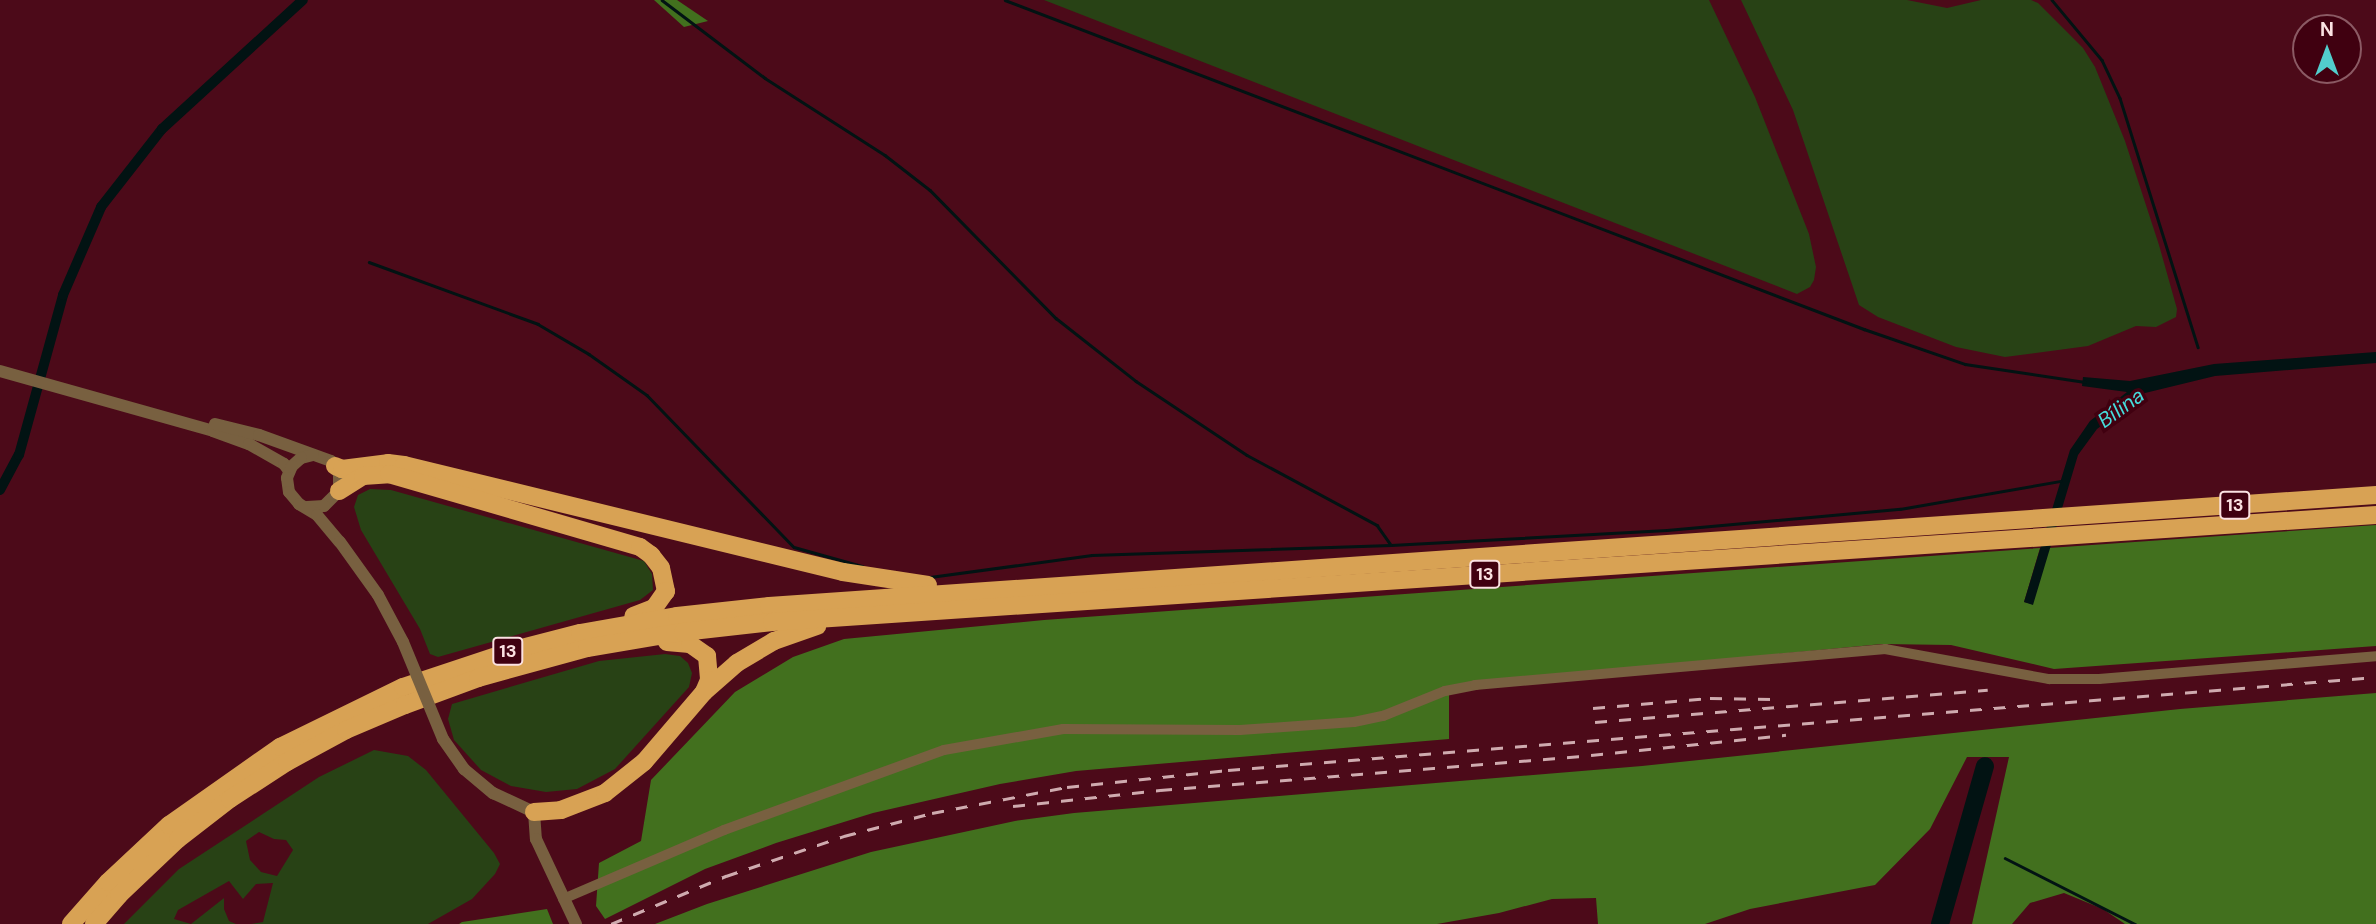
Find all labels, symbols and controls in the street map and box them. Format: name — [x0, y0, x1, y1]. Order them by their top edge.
north arrow — [2292, 14, 2362, 84]
text: N — [2320, 17, 2334, 42]
water label: Bílina — [2093, 383, 2149, 433]
road number: 13 — [2219, 490, 2251, 520]
road number: 13 — [1469, 560, 1501, 588]
road number: 13 — [492, 636, 524, 666]

